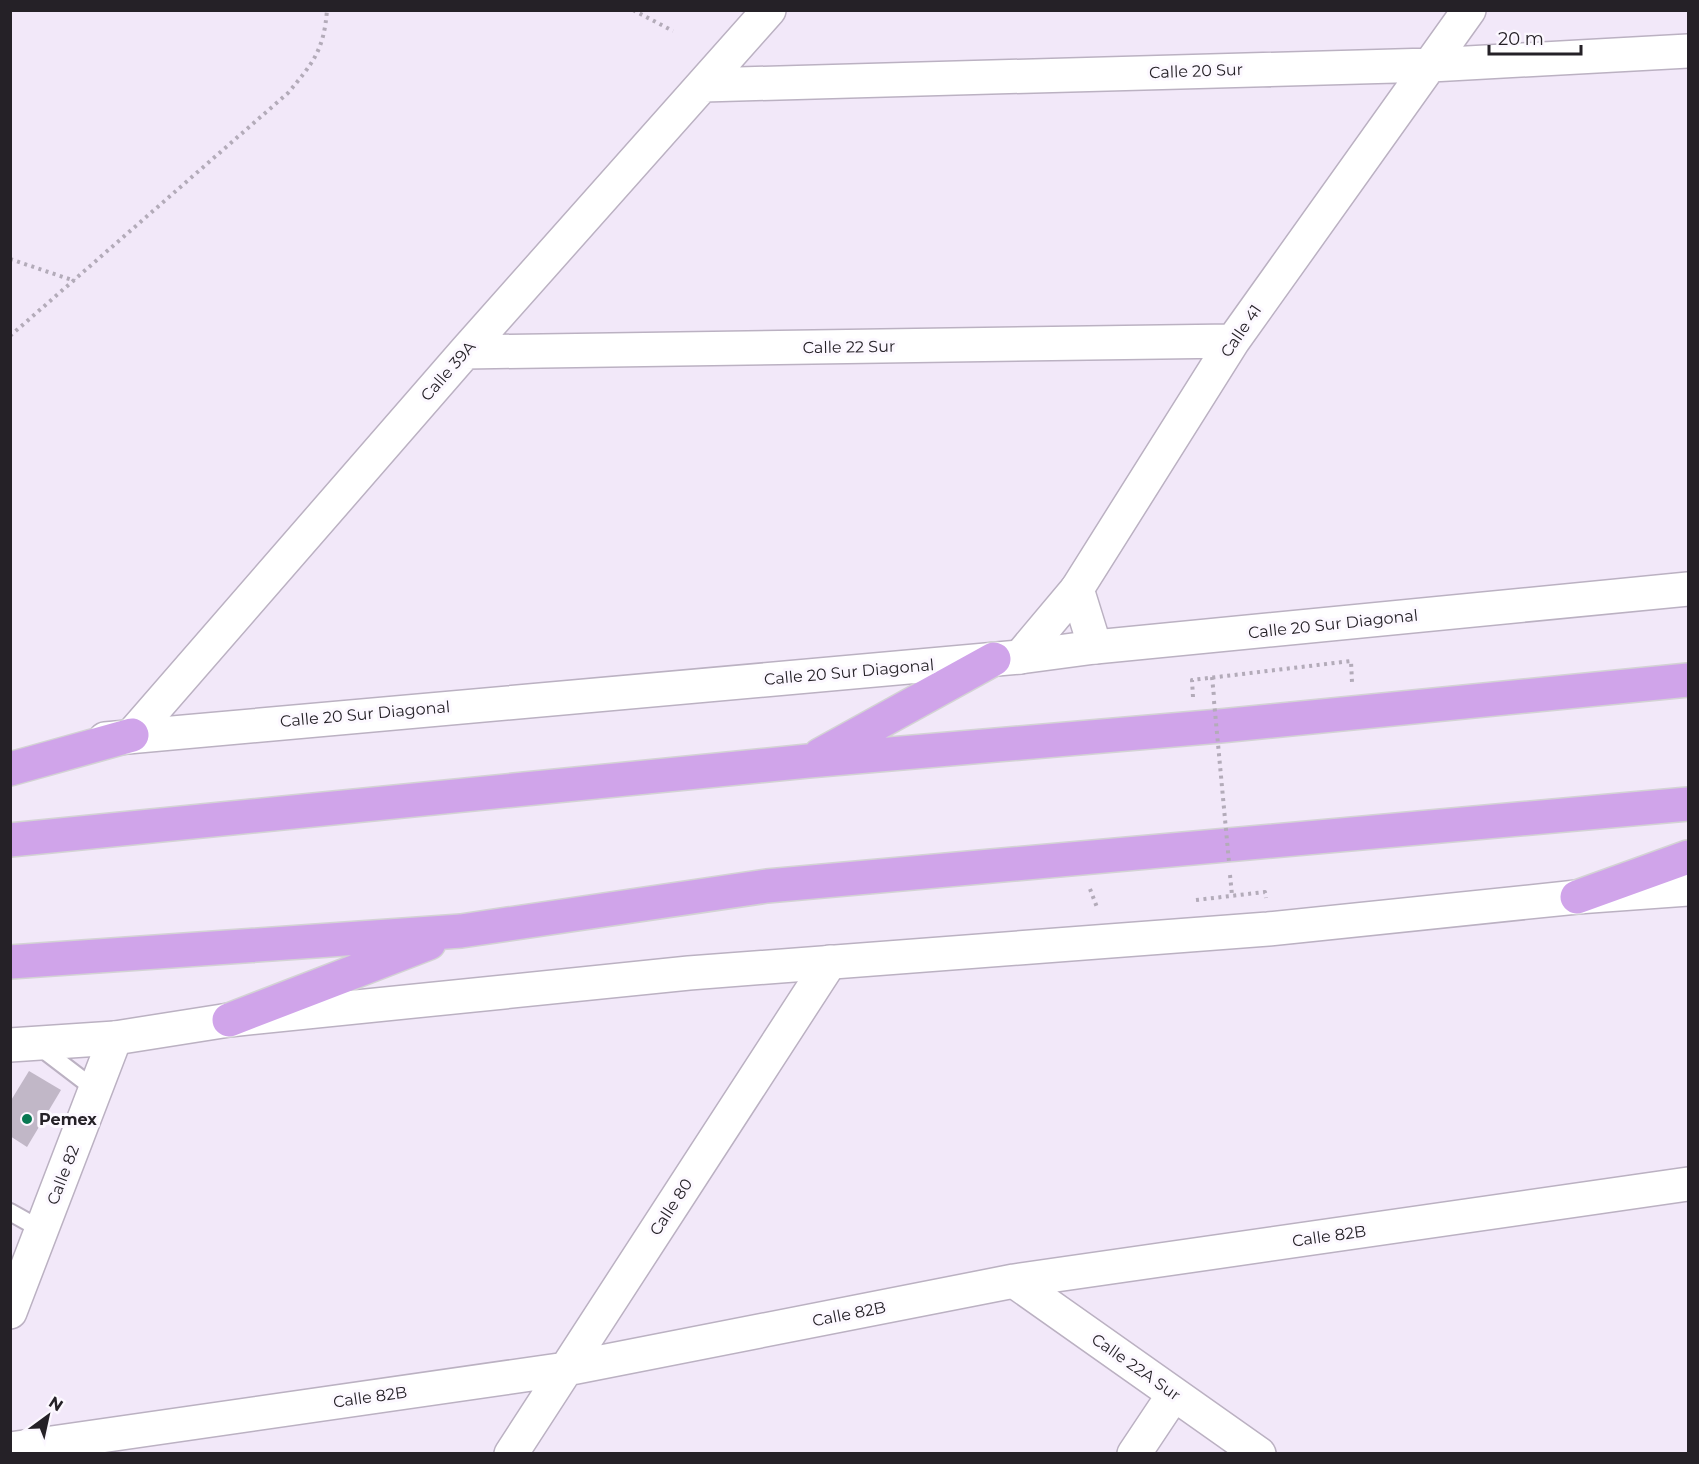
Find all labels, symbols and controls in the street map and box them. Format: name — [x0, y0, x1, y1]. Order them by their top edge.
scale bar — [1489, 18, 1580, 56]
text: 20 m — [1498, 28, 1544, 50]
street label: Calle 20 Sur — [1149, 60, 1243, 82]
street label: Calle 41 — [1217, 301, 1265, 361]
street label: Calle 39A — [417, 337, 480, 405]
street label: Calle 22 Sur — [803, 337, 895, 357]
street label: Calle 20 Sur Diagonal — [1247, 606, 1419, 642]
street label: Calle 20 Sur Diagonal — [763, 655, 935, 689]
street label: Calle 20 Sur Diagonal — [279, 697, 451, 731]
place label: Pemex — [39, 1110, 97, 1129]
marker: Pemex — [20, 1112, 34, 1126]
street label: Calle 82 — [43, 1142, 83, 1208]
street label: Calle 80 — [646, 1175, 696, 1239]
street label: Calle 82B — [1291, 1221, 1367, 1251]
street label: Calle 82B — [811, 1298, 887, 1330]
street label: Calle 22A Sur — [1088, 1329, 1184, 1405]
street label: Calle 82B — [332, 1382, 408, 1412]
north arrow — [18, 1386, 78, 1446]
text: N — [45, 1392, 66, 1415]

